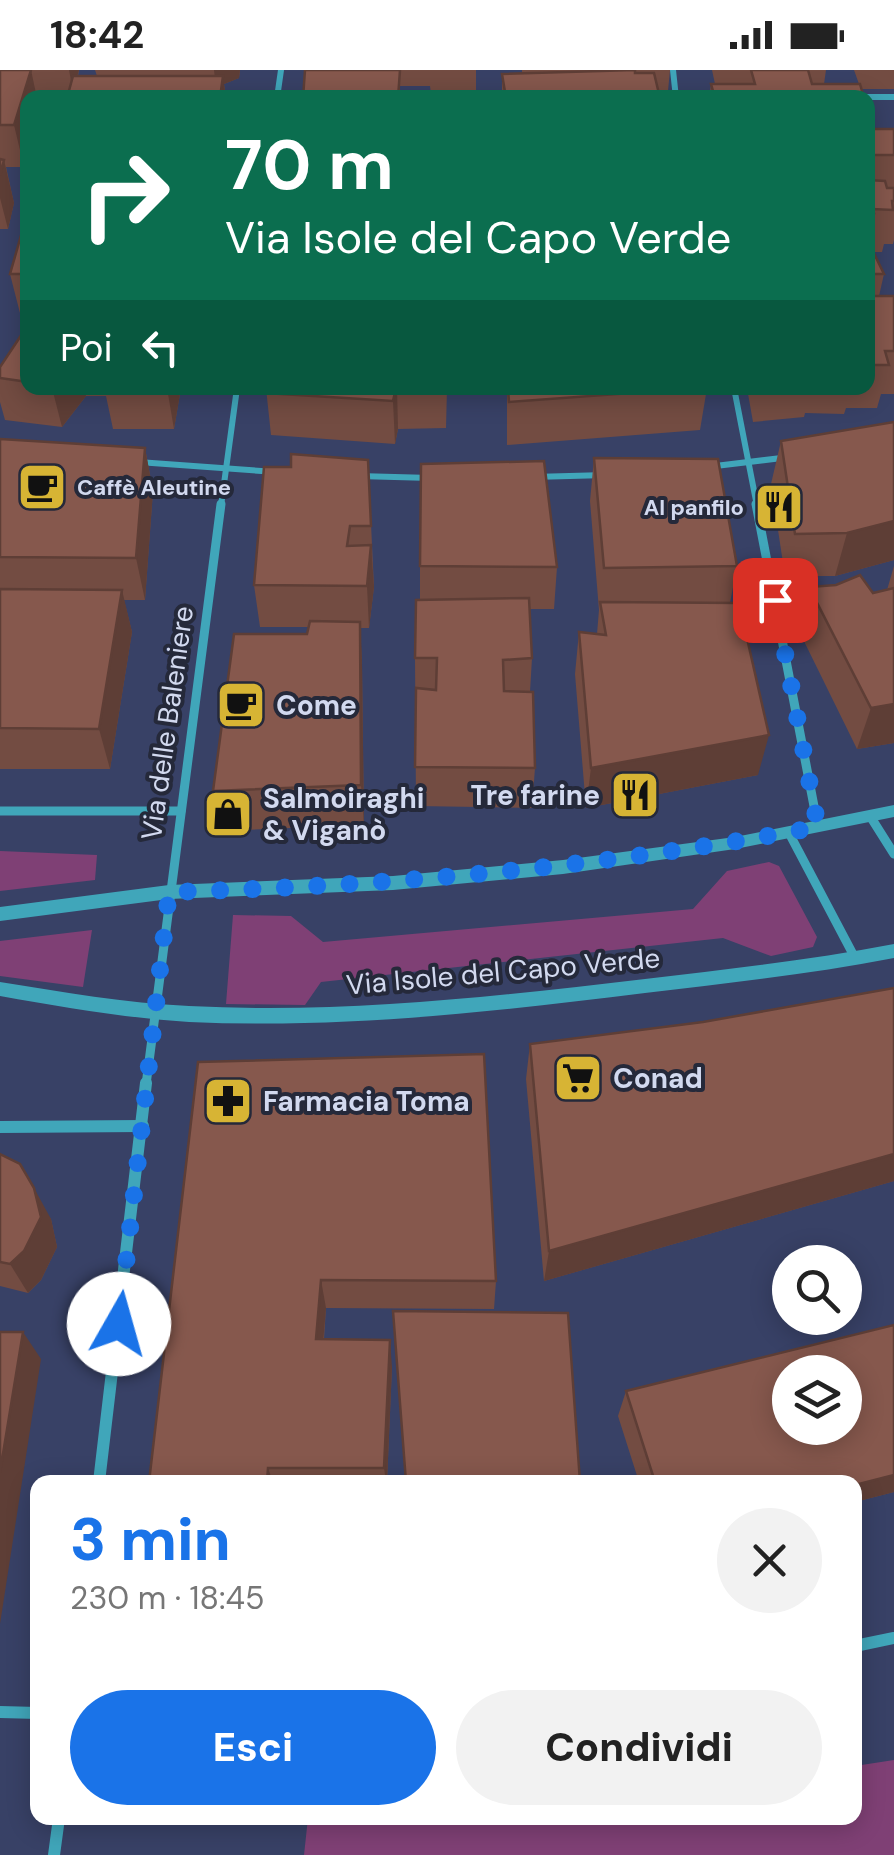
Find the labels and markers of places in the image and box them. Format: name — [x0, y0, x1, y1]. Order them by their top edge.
cafe icon: Caffè Aleutine — [16, 461, 68, 513]
place label: Caffè Aleutine — [77, 473, 231, 502]
restaurant icon: Al panfilo — [753, 481, 805, 533]
place label: Al panfilo — [644, 493, 744, 522]
pin — [733, 558, 818, 643]
cafe icon: Come — [215, 679, 267, 731]
place label: Come — [276, 687, 357, 724]
restaurant icon: Tre farine — [609, 769, 661, 821]
place label: Tre farine — [470, 777, 600, 814]
place label: Salmoiraghi & Viganò — [263, 780, 424, 849]
shop icon: Salmoiraghi & Viganò — [202, 788, 254, 840]
supermarket icon: Conad — [552, 1052, 604, 1104]
place label: Conad — [613, 1060, 703, 1097]
pharmacy icon: Farmacia Toma — [202, 1075, 254, 1127]
place label: Farmacia Toma — [263, 1083, 470, 1120]

